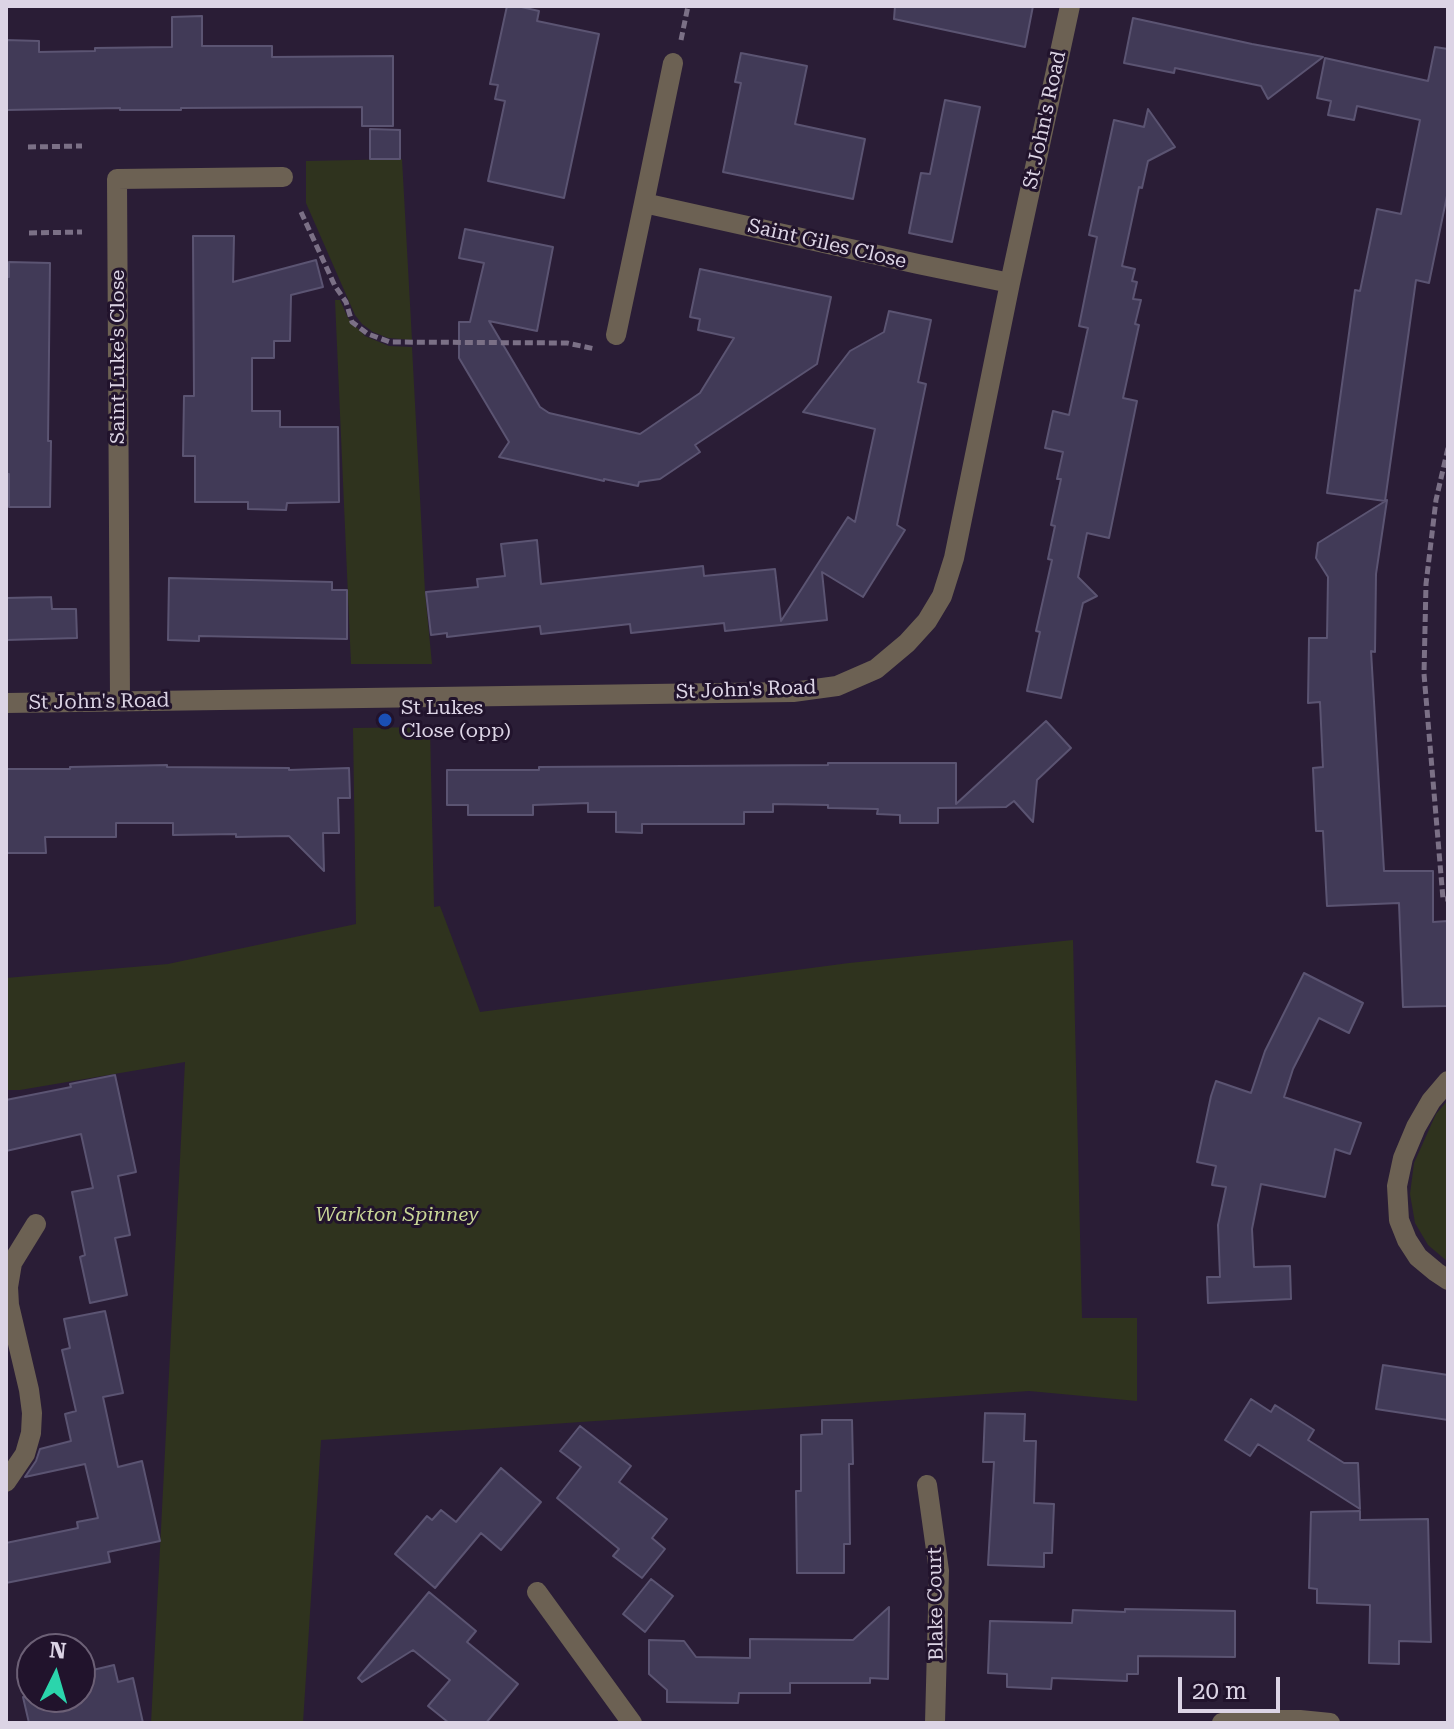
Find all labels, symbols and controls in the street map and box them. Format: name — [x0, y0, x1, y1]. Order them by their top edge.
street label: St John's Road — [1019, 49, 1071, 191]
street label: Saint Giles Close — [745, 214, 909, 274]
street label: Saint Luke's Close — [106, 270, 130, 444]
street label: St John's Road — [675, 676, 817, 704]
street label: St John's Road — [28, 689, 170, 715]
place label: St Lukes Close (opp) — [401, 696, 511, 743]
marker: St Lukes Close (opp) — [376, 711, 394, 729]
park label: Warkton Spinney — [316, 1203, 478, 1227]
street label: Blake Court — [923, 1547, 949, 1661]
north arrow — [16, 1633, 96, 1713]
text: N — [48, 1637, 67, 1664]
scale bar — [1182, 1661, 1284, 1711]
text: 20 m — [1192, 1677, 1247, 1705]

